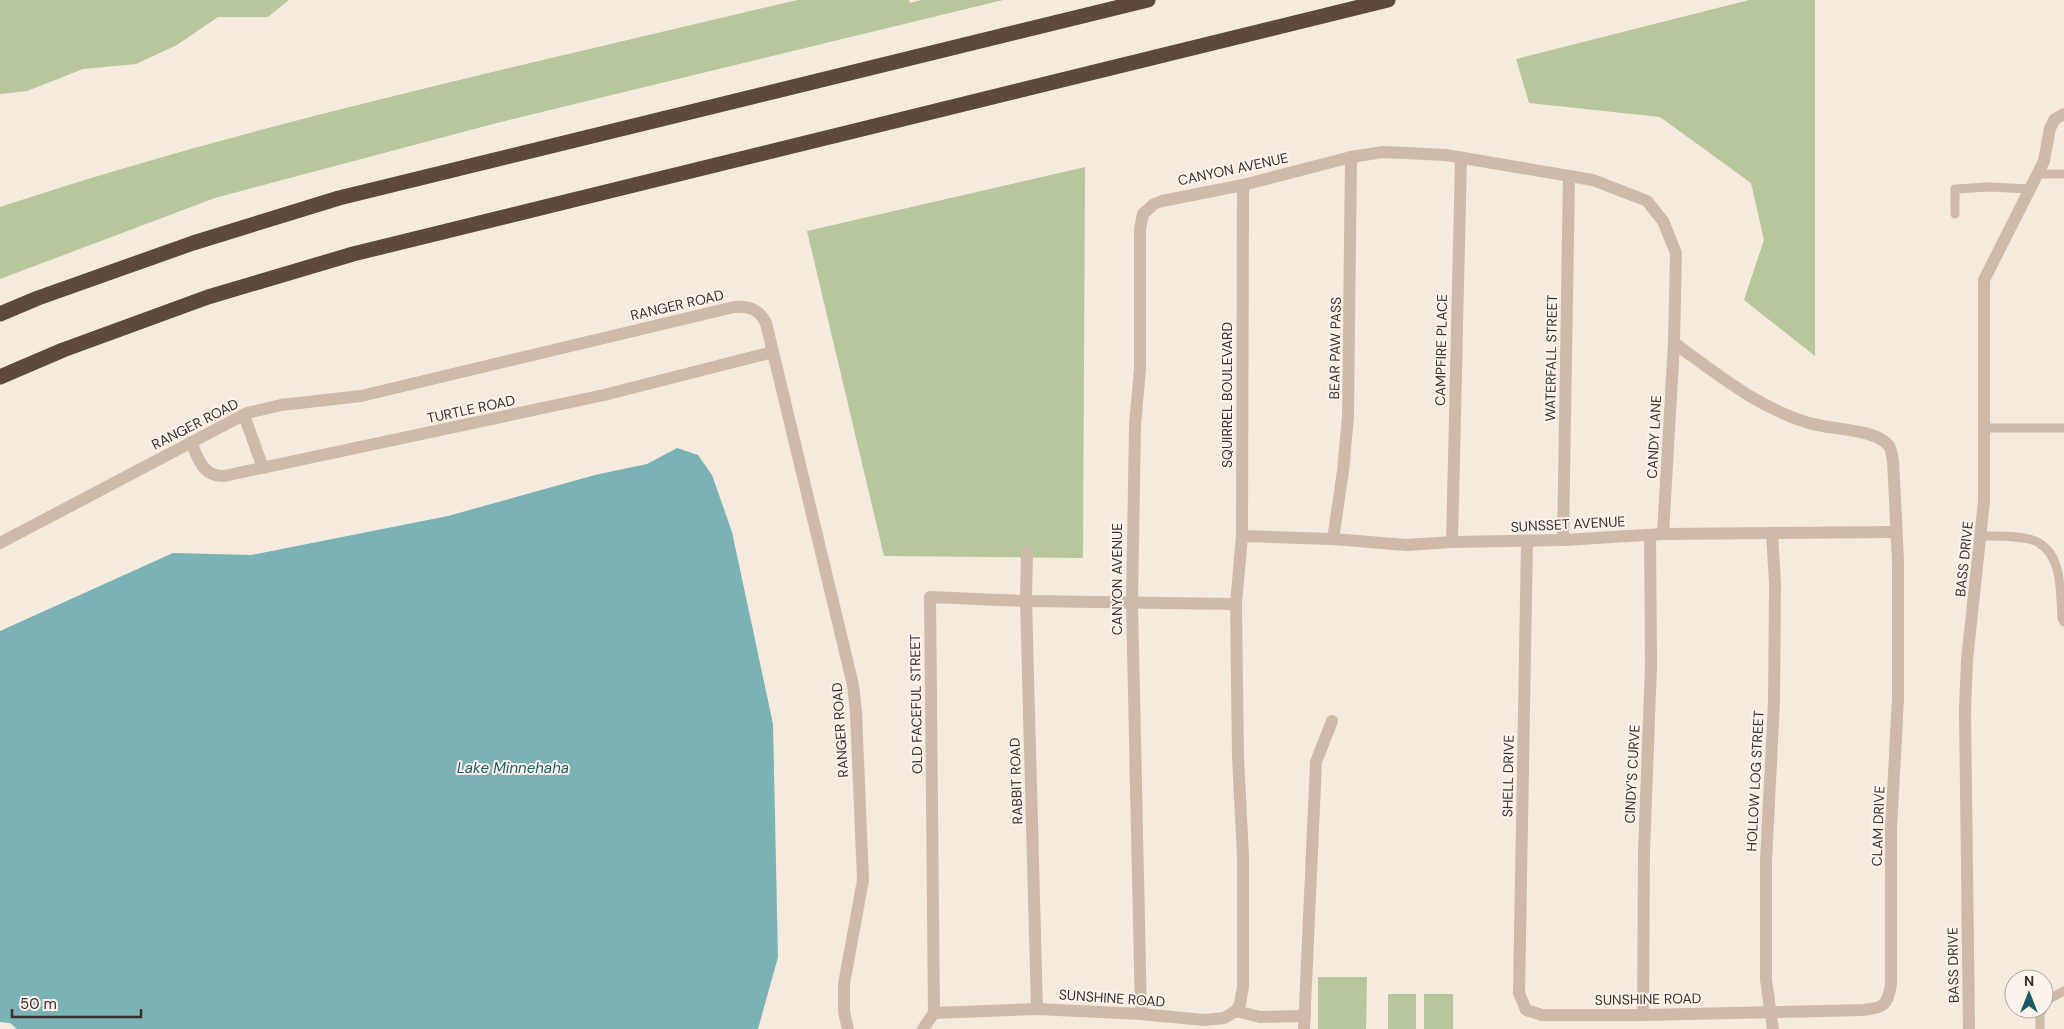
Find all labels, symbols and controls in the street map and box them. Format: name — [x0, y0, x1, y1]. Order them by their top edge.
street label: CANYON AVENUE — [1176, 148, 1290, 189]
street label: RANGER ROAD — [629, 286, 725, 324]
street label: CAMPFIRE PLACE — [1431, 294, 1451, 406]
street label: WATERFALL STREET — [1541, 294, 1561, 422]
street label: BEAR PAW PASS — [1325, 297, 1345, 399]
street label: SQUIRREL BOULEVARD — [1218, 322, 1236, 468]
street label: TURTLE ROAD — [425, 391, 517, 427]
street label: RANGER ROAD — [148, 394, 242, 454]
street label: CANDY LANE — [1643, 395, 1665, 479]
street label: SUNSSET AVENUE — [1510, 512, 1626, 536]
street label: BASS DRIVE — [1951, 520, 1977, 598]
street label: CANYON AVENUE — [1108, 523, 1126, 635]
street label: OLD FACEFUL STREET — [906, 634, 926, 774]
street label: RANGER ROAD — [828, 682, 852, 778]
street label: HOLLOW LOG STREET — [1742, 710, 1768, 852]
street label: CINDY'S CURVE — [1620, 724, 1644, 824]
street label: SHELL DRIVE — [1498, 734, 1518, 817]
street label: RABBIT ROAD — [1005, 737, 1027, 825]
water label: Lake Minnehaha — [457, 758, 569, 778]
street label: CLAM DRIVE — [1868, 785, 1888, 867]
street label: BASS DRIVE — [1943, 927, 1963, 1003]
north arrow — [2004, 969, 2054, 1019]
text: N — [2024, 972, 2034, 990]
street label: SUNSHINE ROAD — [1058, 985, 1166, 1011]
scale bar — [12, 986, 141, 1018]
street label: SUNSHINE ROAD — [1595, 989, 1701, 1009]
text: 50 m — [20, 994, 57, 1014]

